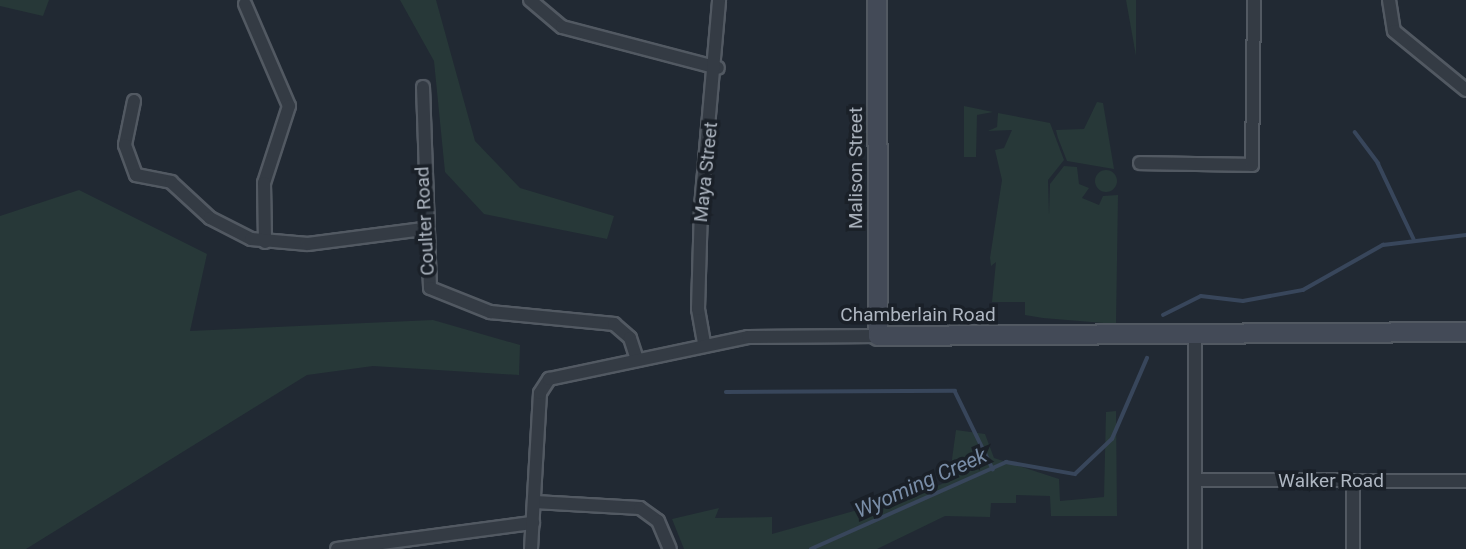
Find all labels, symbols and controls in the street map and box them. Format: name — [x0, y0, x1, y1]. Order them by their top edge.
street label: Malison Street — [845, 107, 867, 229]
street label: Maya Street — [689, 121, 723, 223]
street label: Coulter Road — [411, 166, 439, 276]
street label: Chamberlain Road — [840, 304, 996, 326]
water label: Wyoming Creek — [851, 443, 991, 523]
street label: Walker Road — [1278, 470, 1384, 492]

